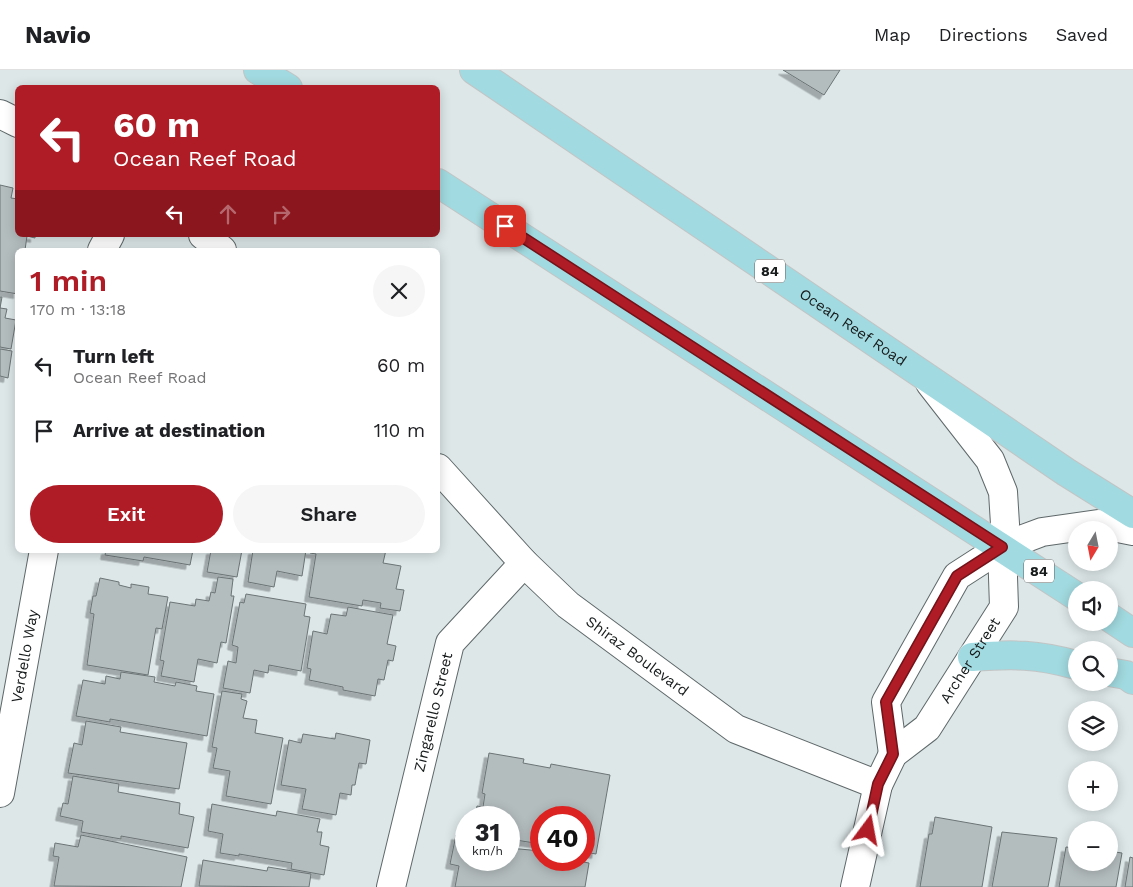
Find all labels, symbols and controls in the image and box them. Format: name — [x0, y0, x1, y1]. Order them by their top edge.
text: Navio — [25, 21, 91, 49]
text: Map — [874, 24, 911, 45]
text: Directions — [939, 24, 1028, 45]
text: Saved — [1056, 24, 1108, 45]
text: 60 m — [113, 104, 200, 146]
icon: left — [30, 105, 95, 170]
text: Ocean Reef Road — [113, 146, 297, 171]
icon: left — [161, 200, 189, 228]
icon: ahead — [214, 200, 242, 228]
icon: right — [267, 200, 295, 228]
pin — [484, 205, 526, 247]
icon: arrive — [491, 212, 519, 240]
road number: 84 — [755, 260, 785, 282]
text: 1 min — [30, 263, 107, 298]
button: close — [373, 265, 425, 317]
street label: Ocean Reef Road — [796, 285, 910, 370]
text: 170 m · 13:18 — [30, 300, 126, 319]
text: Turn left — [73, 345, 154, 368]
icon: left — [30, 352, 58, 380]
text: 60 m — [377, 354, 425, 377]
text: Ocean Reef Road — [73, 368, 207, 387]
icon: arrive — [30, 417, 58, 445]
text: Arrive at destination — [73, 419, 265, 442]
text: 110 m — [374, 419, 425, 442]
button: Exit — [30, 485, 223, 543]
button: Share — [233, 485, 425, 543]
north arrow — [1068, 521, 1118, 571]
map controls — [1068, 521, 1118, 871]
road number: 84 — [1024, 560, 1054, 582]
button: sound — [1068, 581, 1118, 631]
street label: Verdello Way — [8, 608, 42, 704]
street label: Shiraz Boulevard — [582, 612, 692, 700]
street label: Archer Street — [936, 613, 1004, 707]
button: search — [1068, 641, 1118, 691]
street label: Zingarello Street — [410, 650, 457, 774]
button: layers — [1068, 701, 1118, 751]
button: + — [1068, 761, 1118, 811]
position arrow — [841, 803, 893, 855]
speed limit sign: 40 — [530, 806, 595, 871]
text: 31 — [475, 818, 500, 847]
button: − — [1068, 821, 1118, 871]
text: km/h — [472, 844, 503, 858]

